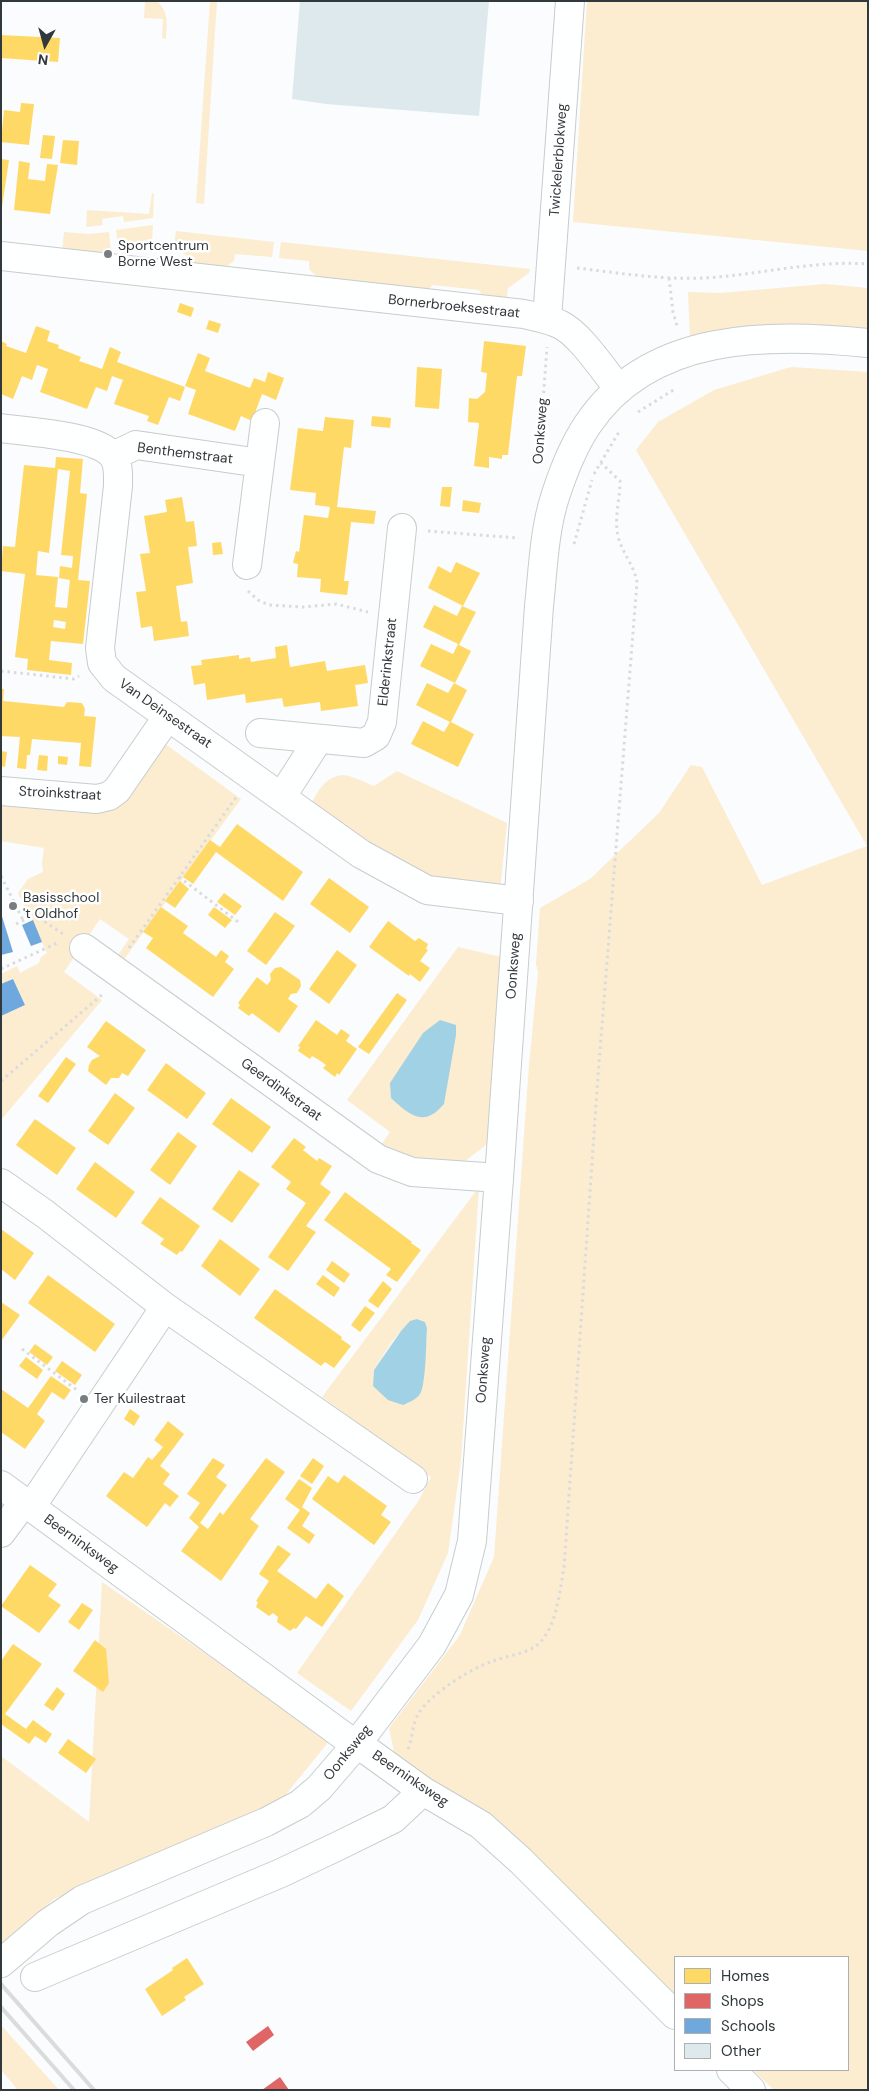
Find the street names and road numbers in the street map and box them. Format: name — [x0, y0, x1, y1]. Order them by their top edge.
street label: Twickelerblokweg — [547, 103, 571, 217]
street label: Bornerbroeksestraat — [387, 292, 521, 322]
street label: Oonksweg — [530, 397, 552, 465]
street label: Benthemstraat — [136, 440, 234, 468]
street label: Elderinkstraat — [375, 617, 401, 707]
street label: Van Deinsestraat — [115, 676, 215, 752]
street label: Stroinkstraat — [18, 783, 102, 805]
street label: Oonksweg — [503, 932, 525, 1000]
street label: Geerdinkstraat — [237, 1055, 325, 1125]
street label: Oonksweg — [473, 1336, 495, 1404]
street label: Beerninksweg — [40, 1511, 122, 1577]
street label: Oonksweg — [320, 1722, 376, 1784]
street label: Beerninksweg — [369, 1747, 451, 1811]

